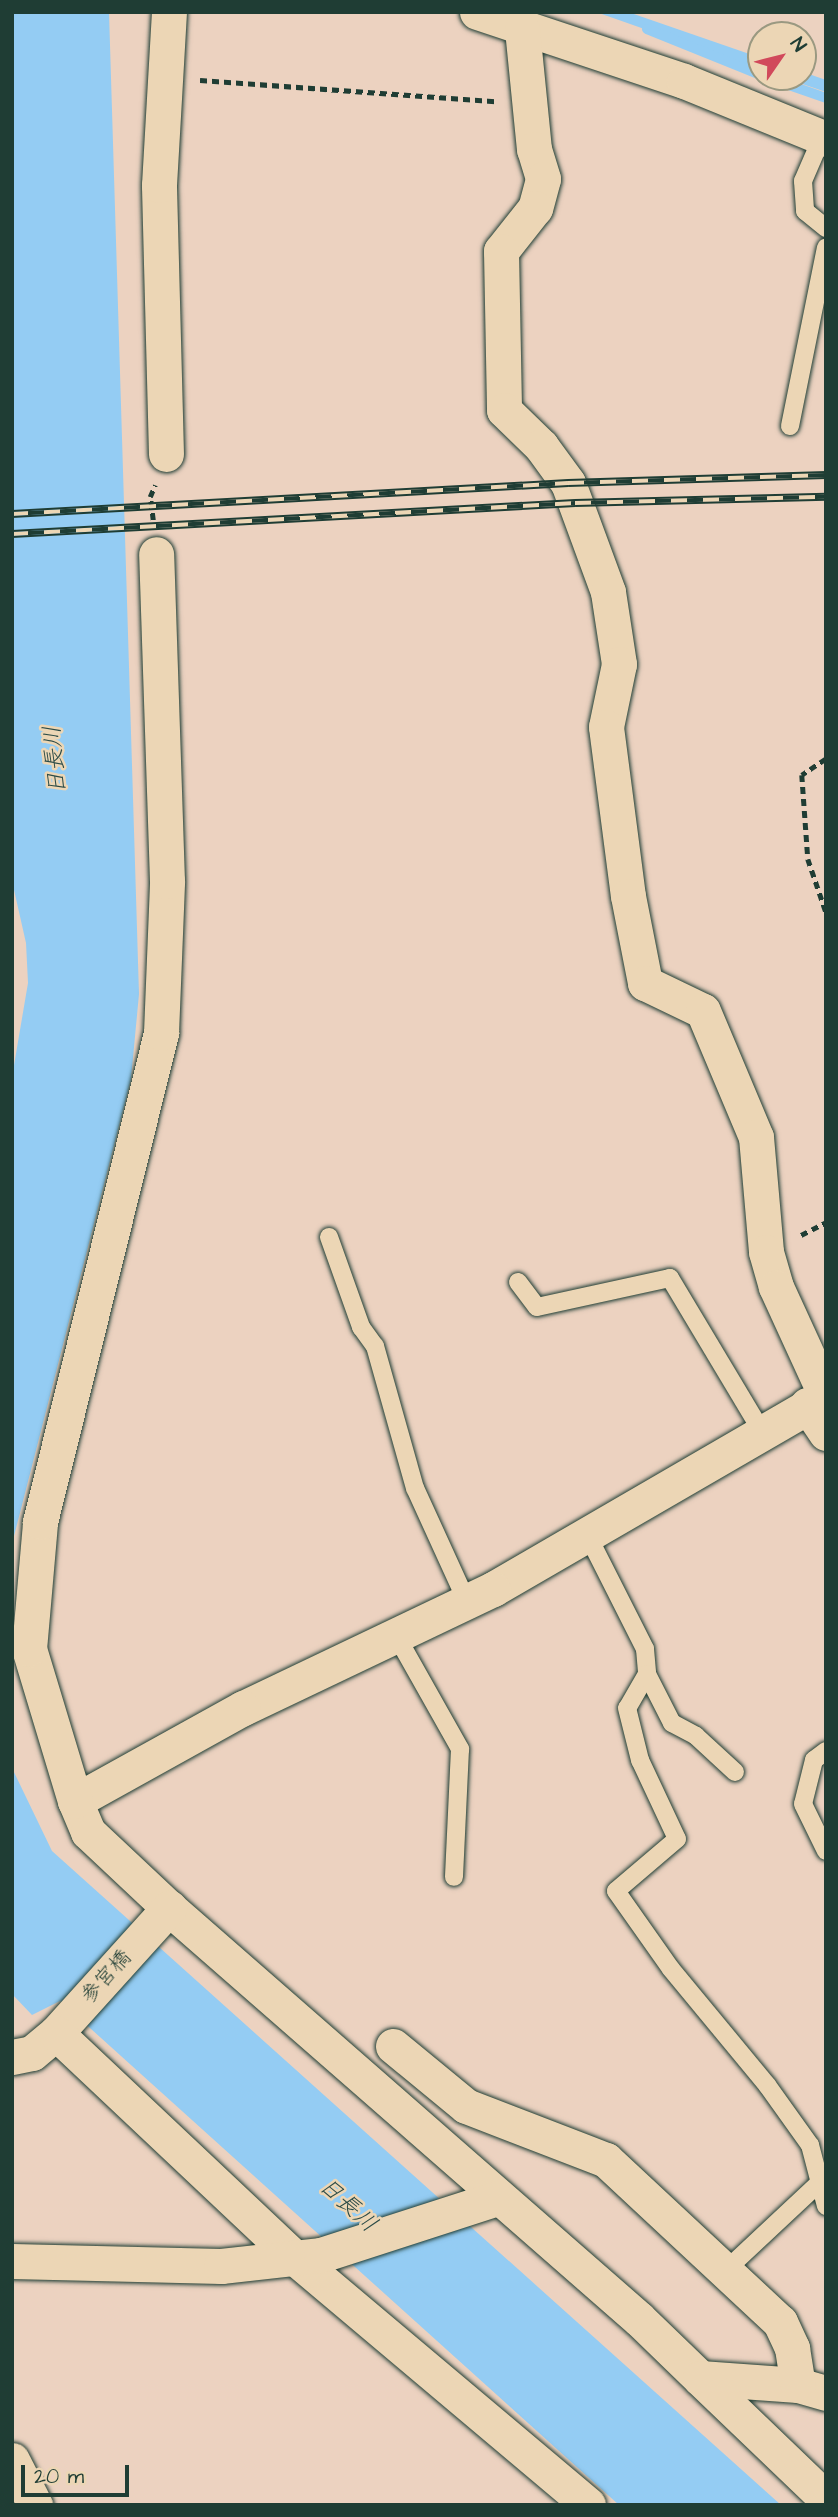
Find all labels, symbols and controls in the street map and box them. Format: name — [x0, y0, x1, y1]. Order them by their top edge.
north arrow — [747, 21, 817, 91]
text: N — [783, 32, 812, 57]
water label: 日長川 — [38, 724, 72, 796]
street label: 参宮橋 — [76, 1945, 136, 2009]
water label: 日長川 — [313, 2172, 383, 2238]
scale bar — [24, 2450, 133, 2494]
text: 20 m — [34, 2462, 84, 2491]

